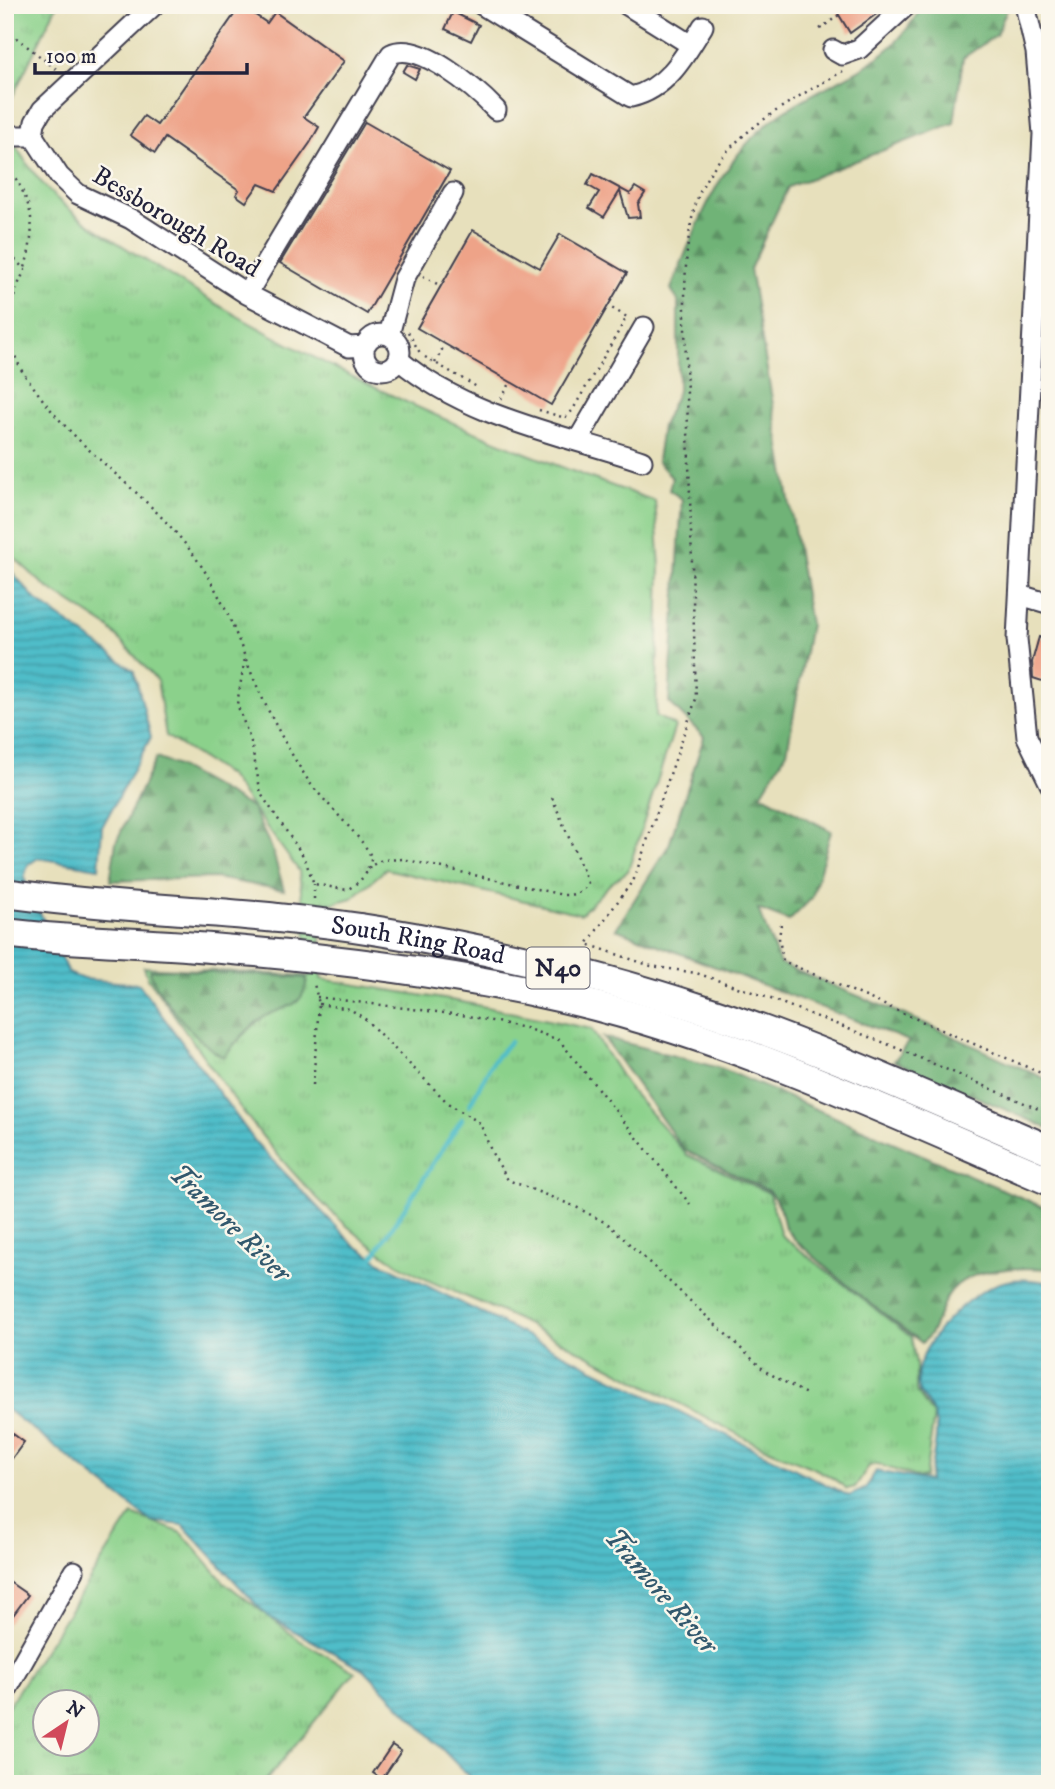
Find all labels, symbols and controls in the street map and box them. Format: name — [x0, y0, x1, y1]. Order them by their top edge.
scale bar — [35, 32, 247, 76]
text: 100 m — [46, 44, 97, 70]
street label: Bessborough Road — [86, 159, 266, 285]
street label: South Ring Road — [329, 909, 508, 973]
road number: N40 — [526, 948, 590, 988]
water label: Tramore River — [162, 1156, 300, 1291]
water label: Tramore River — [597, 1521, 726, 1663]
north arrow — [32, 1688, 102, 1758]
text: N — [62, 1696, 88, 1724]

